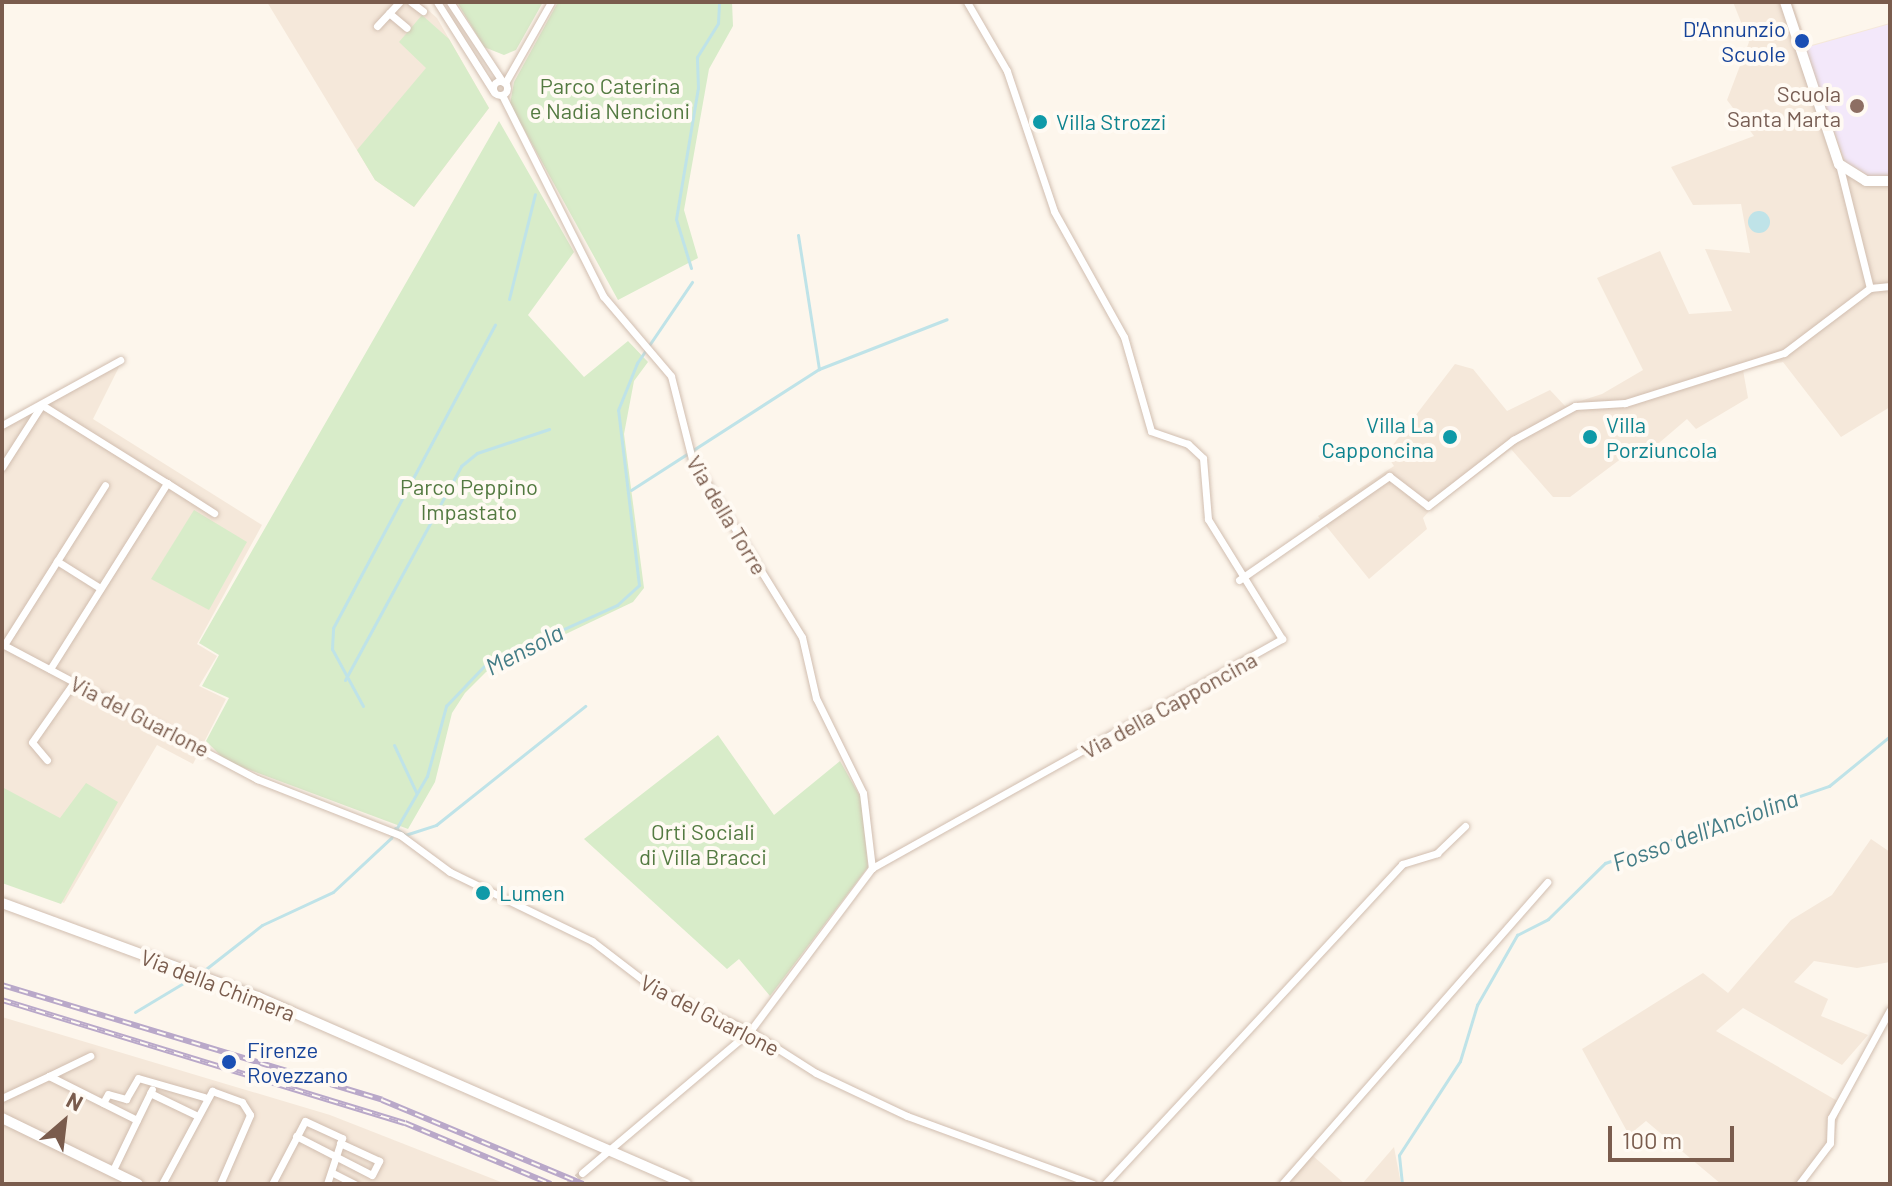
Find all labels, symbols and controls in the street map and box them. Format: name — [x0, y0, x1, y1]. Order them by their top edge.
place label: D'Annunzio Scuole — [1683, 15, 1786, 66]
marker: D'Annunzio Scuole — [1793, 32, 1811, 50]
park label: Parco Caterina e Nadia Nencioni — [530, 72, 690, 124]
place label: Scuola Santa Marta — [1727, 80, 1841, 132]
marker: Scuola Santa Marta — [1848, 97, 1866, 115]
place label: Villa Strozzi — [1056, 109, 1166, 135]
marker: Villa Strozzi — [1031, 113, 1049, 131]
place label: Villa La Capponcina — [1322, 411, 1434, 462]
place label: Villa Porziuncola — [1606, 411, 1717, 462]
marker: Villa La Capponcina — [1441, 428, 1459, 446]
marker: Villa Porziuncola — [1581, 428, 1599, 446]
street label: Via della Torre — [681, 451, 773, 579]
park label: Parco Peppino Impastato — [400, 473, 538, 524]
water label: Mensola — [480, 617, 568, 681]
street label: Via della Capponcina — [1077, 646, 1261, 764]
street label: Via del Guarlone — [66, 670, 214, 762]
water label: Fosso dell'Anciolina — [1608, 783, 1802, 877]
park label: Orti Sociali di Villa Bracci — [639, 818, 767, 870]
place label: Lumen — [499, 880, 565, 906]
marker: Lumen — [474, 884, 492, 902]
street label: Via della Chimera — [137, 943, 299, 1027]
street label: Via del Guarlone — [636, 969, 784, 1061]
place label: Firenze Rovezzano — [247, 1036, 348, 1088]
marker: Firenze Rovezzano — [218, 1051, 240, 1073]
north arrow — [24, 1082, 104, 1162]
text: N — [63, 1086, 88, 1116]
scale bar — [1612, 1110, 1738, 1160]
text: 100 m — [1622, 1125, 1682, 1154]

